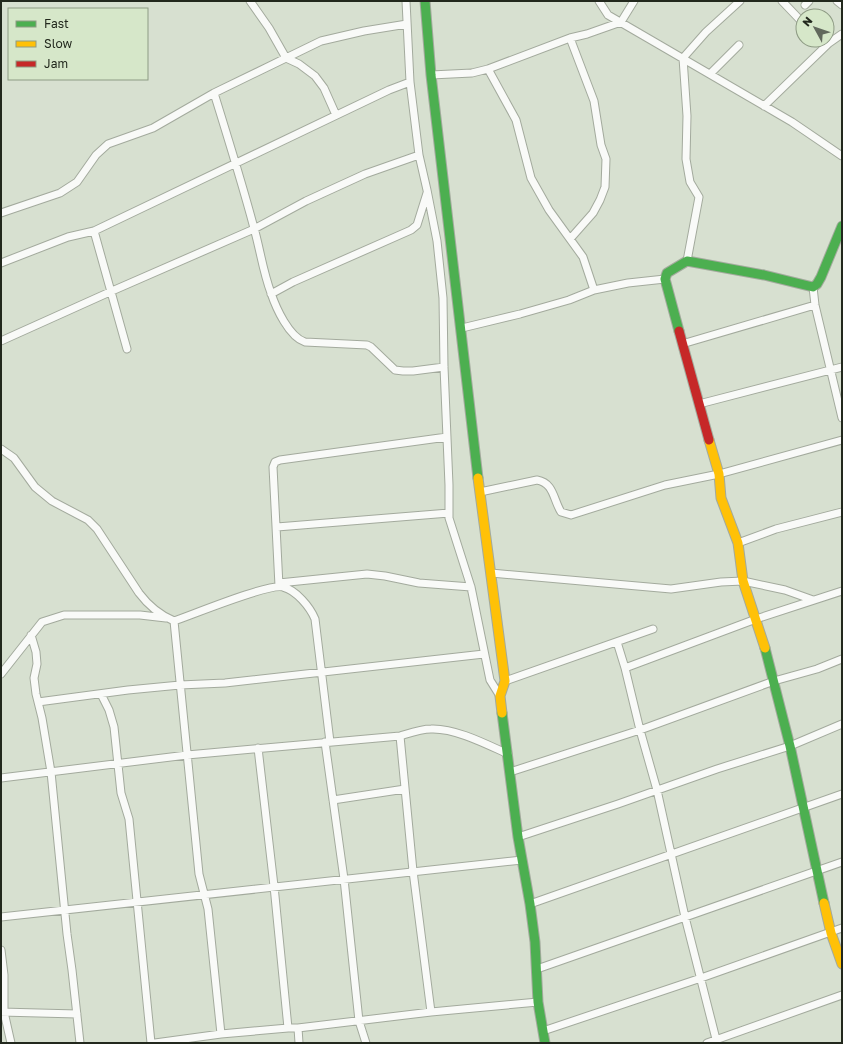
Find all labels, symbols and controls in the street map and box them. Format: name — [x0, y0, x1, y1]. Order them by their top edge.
legend — [8, 8, 148, 80]
north arrow — [795, 8, 835, 48]
text: N — [799, 14, 815, 29]
text: Fast — [44, 16, 69, 31]
text: Slow — [44, 36, 72, 51]
text: Jam — [44, 56, 68, 71]

